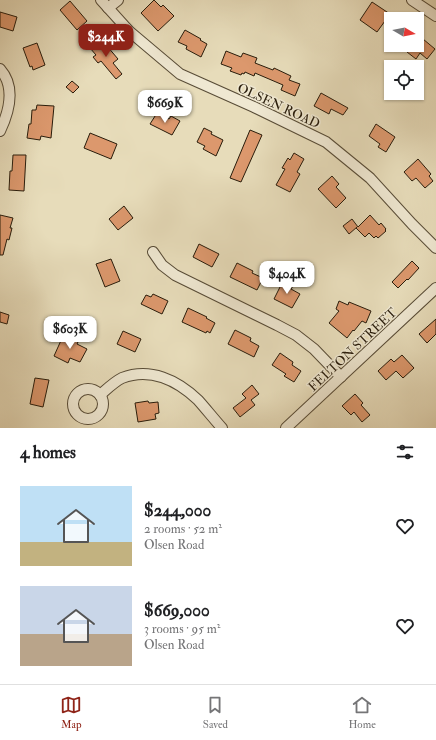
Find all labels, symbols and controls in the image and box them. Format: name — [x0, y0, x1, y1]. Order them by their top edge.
north arrow — [384, 12, 424, 52]
map controls — [384, 12, 424, 100]
pin: $244K — [78, 24, 134, 58]
text: $244K — [87, 29, 125, 45]
button: locate — [384, 60, 424, 100]
street label: OLSEN ROAD — [235, 80, 322, 132]
pin: $669K — [137, 90, 193, 124]
text: $669K — [147, 95, 183, 111]
pin: $404K — [259, 261, 315, 295]
text: $404K — [268, 266, 306, 282]
street label: FELTON STREET — [305, 304, 400, 395]
pin: $603K — [42, 316, 98, 350]
text: $603K — [53, 321, 87, 337]
icon: filters — [394, 441, 416, 463]
text: 4 homes — [20, 442, 76, 463]
text: $244,000 — [144, 500, 211, 521]
icon: home — [52, 502, 100, 550]
icon: heart — [394, 515, 416, 537]
text: 2 rooms · 52 m² — [144, 521, 222, 537]
text: Olsen Road — [144, 537, 204, 553]
text: $669,000 — [144, 600, 210, 621]
icon: home — [52, 602, 100, 650]
icon: heart — [394, 615, 416, 637]
text: 3 rooms · 95 m² — [144, 621, 220, 637]
text: Olsen Road — [144, 637, 204, 653]
tab: Map — [60, 694, 82, 731]
tab: Saved — [203, 694, 228, 731]
tab: Home — [348, 694, 376, 731]

